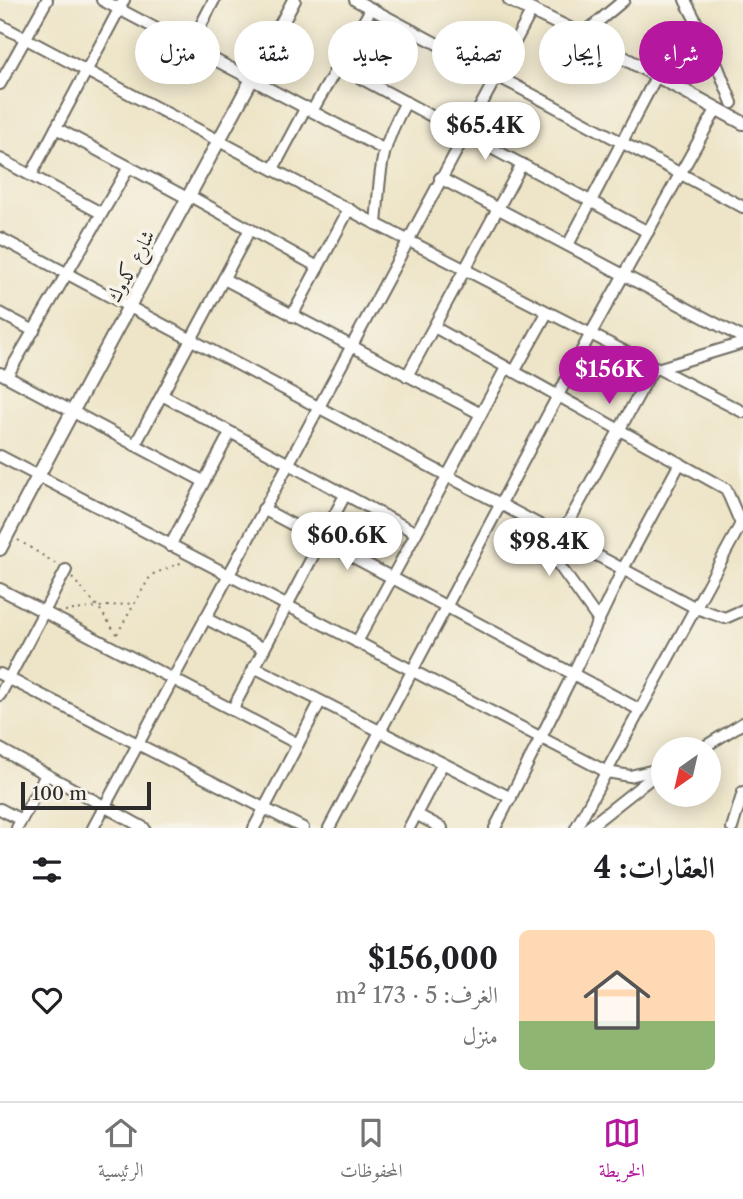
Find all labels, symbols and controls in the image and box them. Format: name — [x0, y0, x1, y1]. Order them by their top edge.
chip: منزل — [135, 21, 220, 84]
chip: شقة — [234, 21, 314, 84]
chip: جديد — [328, 21, 418, 84]
chip: تصفية — [432, 21, 525, 84]
chip: إيجار — [539, 21, 625, 84]
chip: شراء — [639, 21, 723, 84]
pin: $65.4K — [428, 102, 542, 162]
text: $65.4K — [446, 111, 524, 139]
street label: شارع كدوك — [102, 226, 163, 308]
pin: $156K — [560, 346, 658, 406]
text: $156K — [575, 355, 643, 383]
pin: $60.6K — [290, 512, 404, 572]
pin: $98.4K — [492, 518, 606, 578]
text: $60.6K — [307, 521, 387, 549]
text: $98.4K — [509, 527, 589, 555]
north arrow — [651, 737, 721, 807]
map controls — [651, 737, 721, 807]
scale bar — [21, 779, 150, 811]
text: 100 m — [32, 782, 87, 805]
text: العقارات: 4 — [594, 849, 715, 886]
icon: filters — [28, 851, 66, 889]
text: $156,000 — [368, 940, 498, 977]
icon: home — [575, 958, 659, 1042]
icon: heart — [28, 981, 66, 1019]
text: الغرف: 5 · 173 m² — [336, 981, 498, 1009]
text: منزل — [463, 1022, 498, 1050]
tab: الرئيسية — [98, 1114, 144, 1189]
tab: المحفوظات — [340, 1114, 403, 1189]
tab: الخريطة — [599, 1114, 645, 1189]

